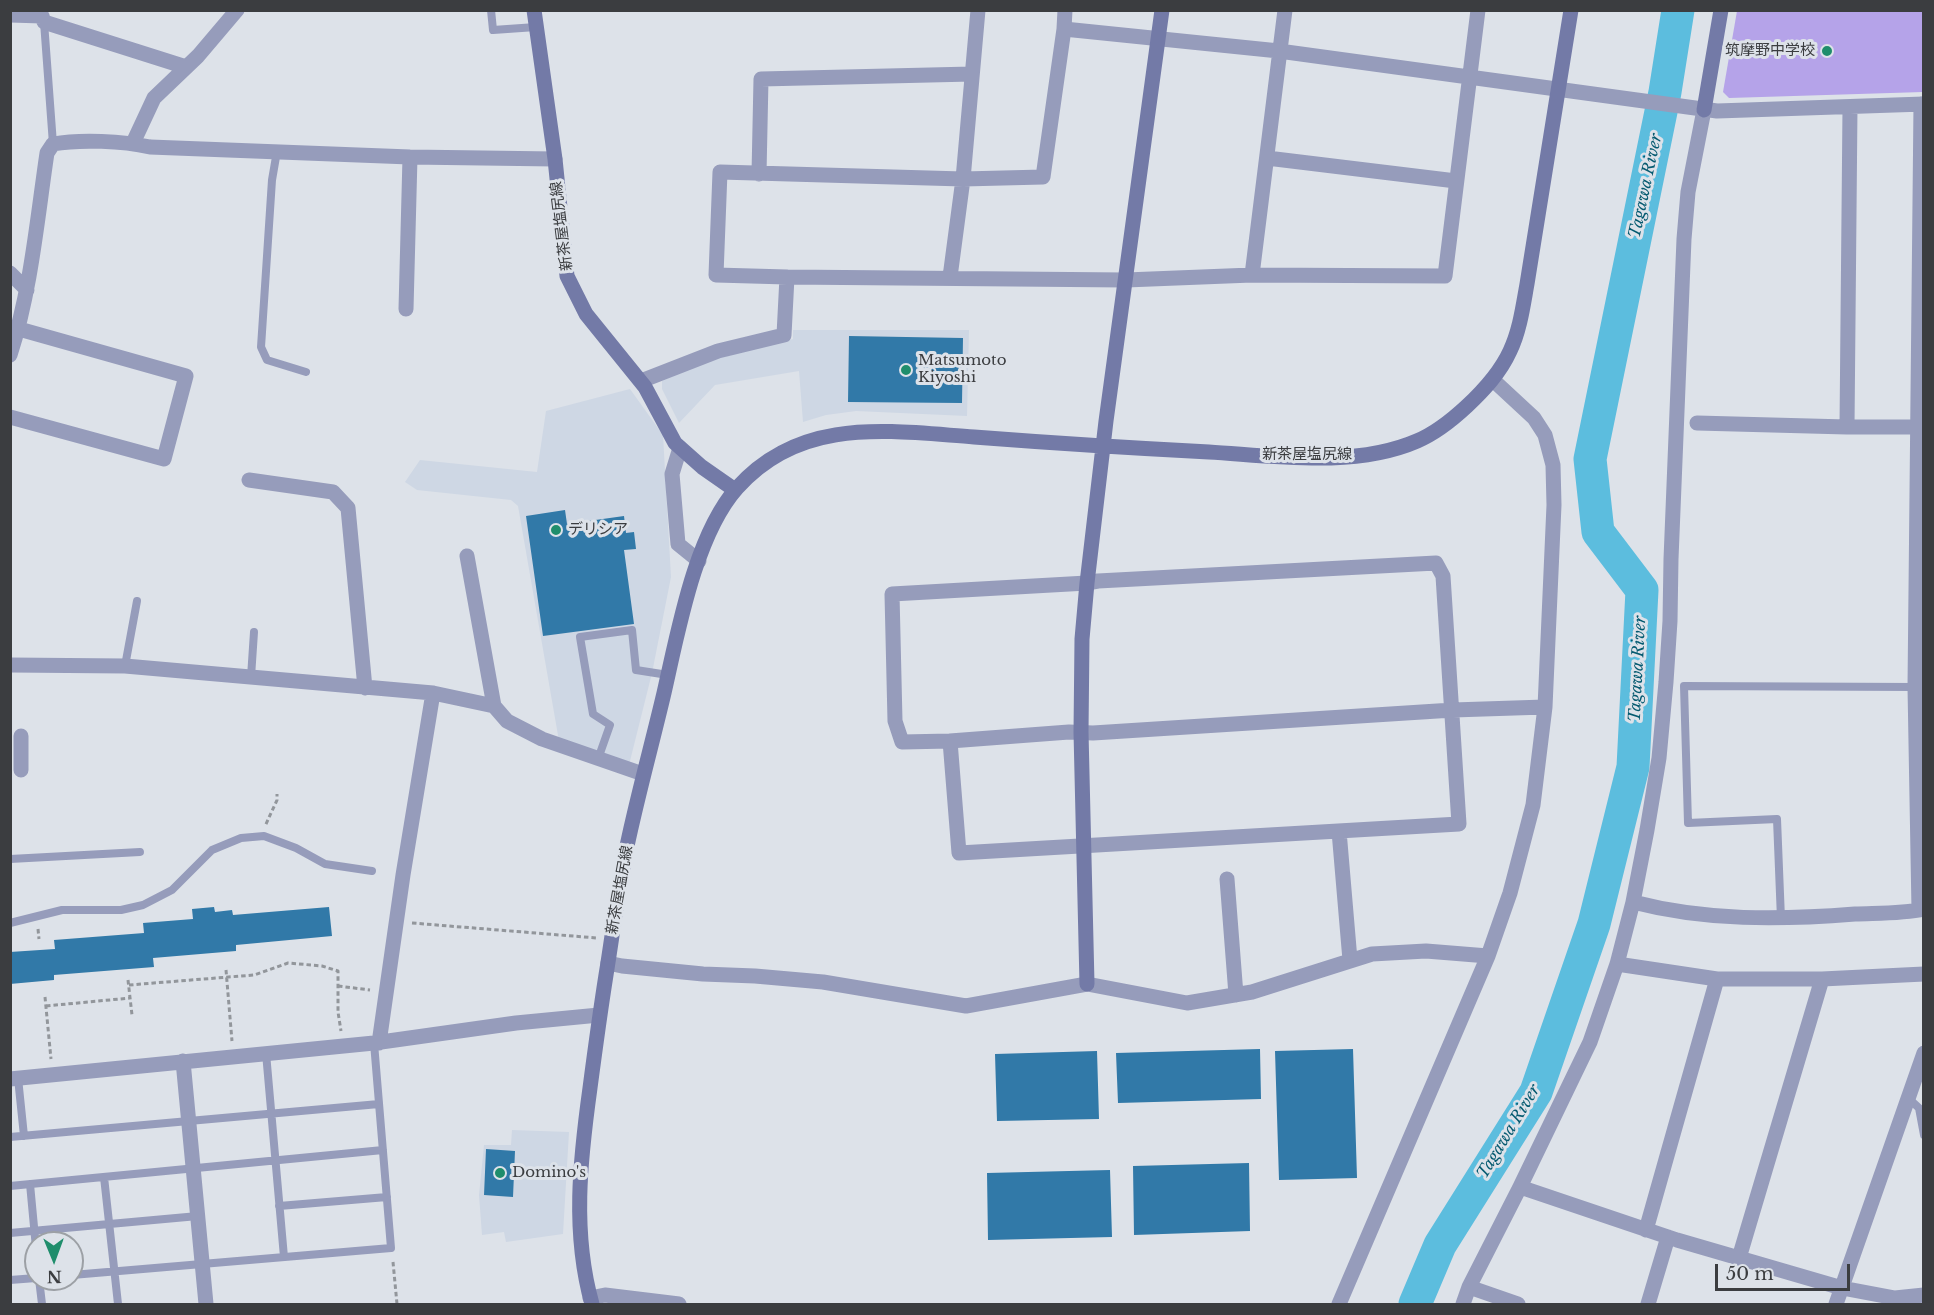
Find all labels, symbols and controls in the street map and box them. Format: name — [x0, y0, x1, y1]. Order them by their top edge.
place label: 筑摩野中学校 — [1725, 42, 1815, 60]
marker: 筑摩野中学校 — [1820, 44, 1834, 58]
water label: Tagawa River — [1626, 132, 1666, 240]
street label: 新茶屋塩尻線 — [548, 180, 576, 272]
place label: Matsumoto Kiyoshi — [918, 352, 1007, 387]
marker: Matsumoto Kiyoshi — [899, 363, 913, 377]
street label: 新茶屋塩尻線 — [1262, 446, 1352, 464]
place label: デリシア — [568, 521, 628, 539]
marker: デリシア — [549, 523, 563, 537]
water label: Tagawa River — [1626, 615, 1650, 723]
street label: 新茶屋塩尻線 — [603, 844, 637, 936]
water label: Tagawa River — [1473, 1082, 1545, 1182]
place label: Domino's — [512, 1164, 586, 1182]
marker: Domino's — [493, 1166, 507, 1180]
north arrow — [24, 1231, 84, 1291]
scale bar — [1718, 1252, 1853, 1290]
text: 50 m — [1726, 1263, 1774, 1285]
text: N — [47, 1267, 62, 1287]

